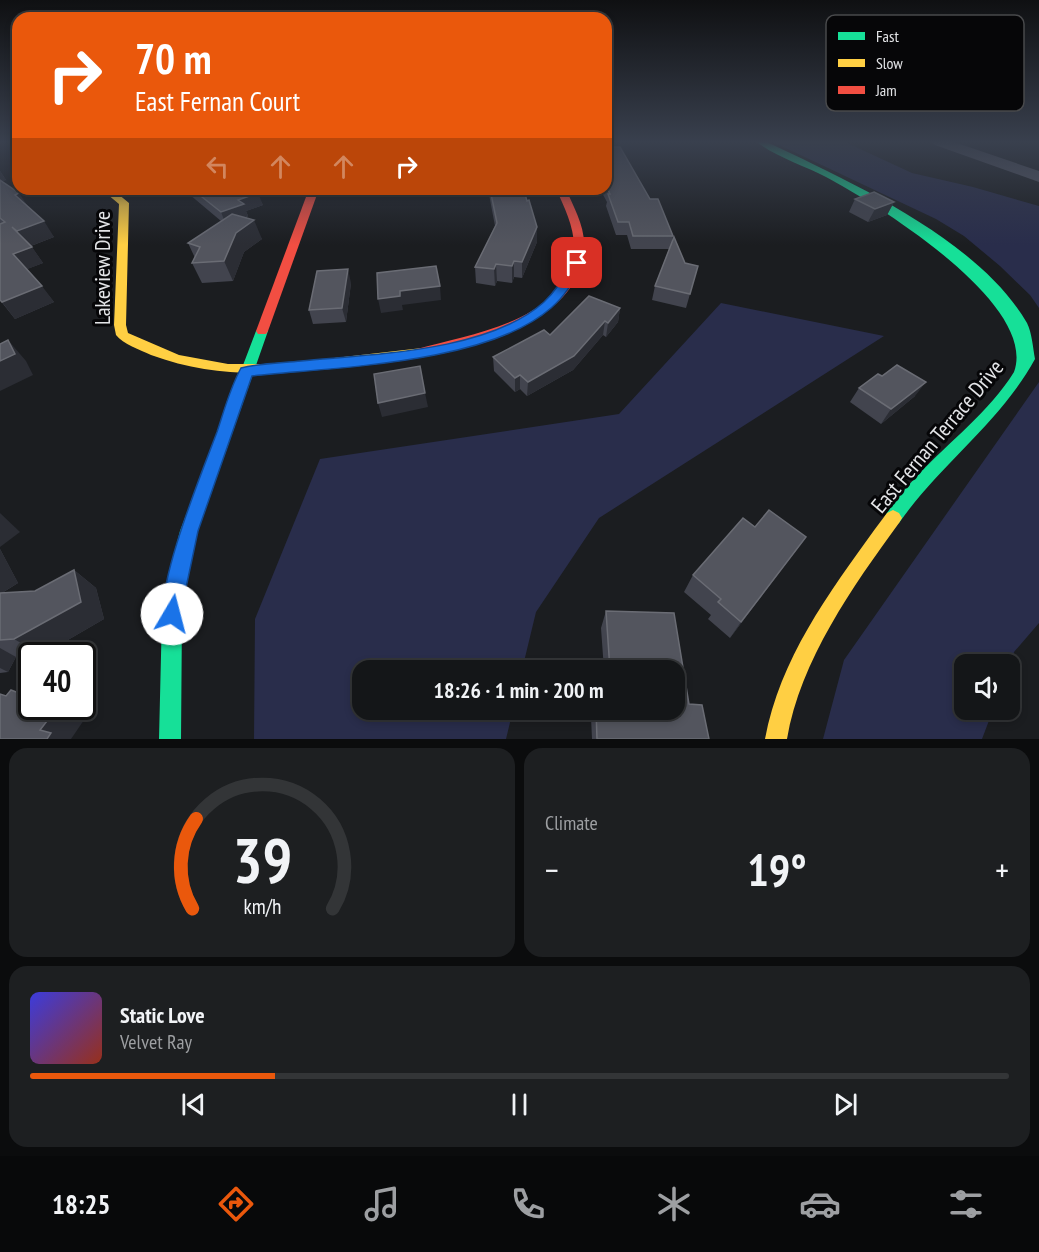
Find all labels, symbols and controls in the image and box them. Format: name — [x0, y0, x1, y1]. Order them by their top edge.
legend — [826, 15, 1024, 111]
text: Fast — [876, 26, 899, 46]
text: 70 m — [135, 31, 212, 86]
icon: right — [36, 36, 114, 114]
text: Slow — [876, 53, 903, 73]
text: Jam — [875, 80, 897, 100]
text: East Fernan Court — [135, 84, 300, 118]
icon: left — [201, 150, 234, 183]
icon: ahead — [264, 150, 297, 183]
icon: ahead — [327, 150, 360, 183]
icon: right — [390, 150, 423, 183]
street label: Lakeview Drive — [88, 211, 116, 325]
pin — [551, 237, 602, 288]
icon: arrive — [560, 246, 593, 279]
street label: East Fernan Terrace Drive — [865, 354, 1009, 518]
position arrow — [140, 582, 204, 646]
speed limit sign: 40 — [18, 642, 96, 720]
map controls — [954, 654, 1020, 720]
button: sound — [954, 654, 1020, 720]
text: 18:26 · 1 min · 200 m — [433, 676, 604, 704]
text: Climate — [545, 810, 598, 836]
text: 39 — [232, 819, 292, 900]
text: 19° — [747, 840, 807, 898]
text: − — [545, 848, 559, 891]
text: + — [995, 848, 1009, 891]
text: km/h — [243, 893, 281, 921]
text: Static Love — [120, 1001, 205, 1029]
text: Velvet Ray — [120, 1029, 192, 1055]
icon: previous — [177, 1088, 210, 1121]
icon: pause — [503, 1088, 536, 1121]
icon: next — [829, 1088, 862, 1121]
icon: directions — [215, 1183, 257, 1225]
icon: music — [361, 1183, 403, 1225]
icon: phone — [507, 1183, 549, 1225]
icon: climate — [653, 1183, 695, 1225]
icon: car — [799, 1183, 841, 1225]
icon: filters — [945, 1183, 987, 1225]
text: 18:25 — [52, 1187, 110, 1221]

